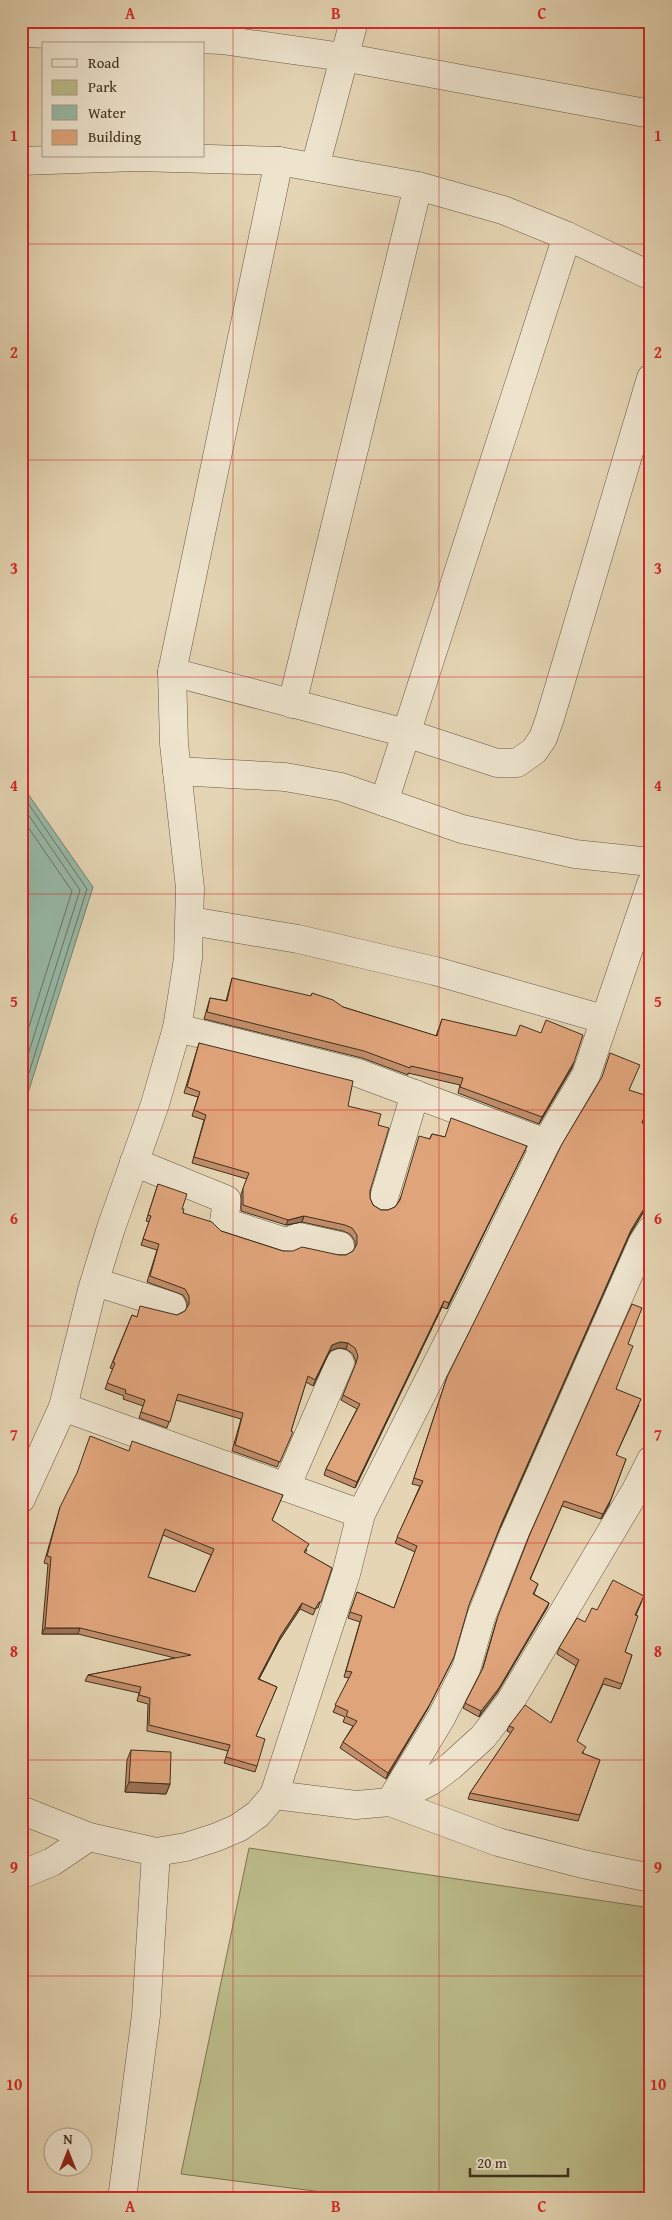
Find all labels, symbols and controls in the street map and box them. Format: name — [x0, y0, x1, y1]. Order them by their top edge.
text: A — [125, 1, 136, 25]
text: B — [331, 1, 341, 25]
text: C — [537, 1, 547, 25]
legend — [42, 42, 205, 158]
text: Road — [88, 52, 119, 73]
text: Park — [88, 76, 117, 97]
text: Water — [88, 102, 126, 123]
text: 1 — [10, 123, 18, 147]
text: 1 — [654, 123, 662, 147]
text: Building — [88, 126, 142, 147]
text: 2 — [10, 340, 18, 364]
text: 2 — [654, 340, 662, 364]
text: 3 — [10, 556, 18, 580]
text: 3 — [654, 556, 662, 580]
text: 4 — [10, 773, 18, 797]
text: 4 — [654, 773, 662, 797]
text: 5 — [10, 989, 18, 1013]
text: 5 — [654, 989, 662, 1013]
text: 6 — [10, 1206, 18, 1230]
text: 6 — [654, 1206, 662, 1230]
text: 7 — [10, 1422, 18, 1446]
text: 7 — [654, 1422, 662, 1446]
text: 8 — [10, 1639, 18, 1663]
text: 8 — [654, 1639, 662, 1663]
text: 9 — [10, 1855, 18, 1879]
text: 9 — [654, 1855, 662, 1879]
text: 10 — [6, 2072, 22, 2096]
text: 10 — [650, 2072, 666, 2096]
north arrow — [42, 2128, 92, 2178]
text: N — [63, 2129, 73, 2149]
scale bar — [470, 2145, 567, 2177]
text: 20 m — [477, 2152, 508, 2173]
text: A — [125, 2194, 136, 2218]
text: B — [331, 2194, 341, 2218]
text: C — [537, 2194, 547, 2218]

